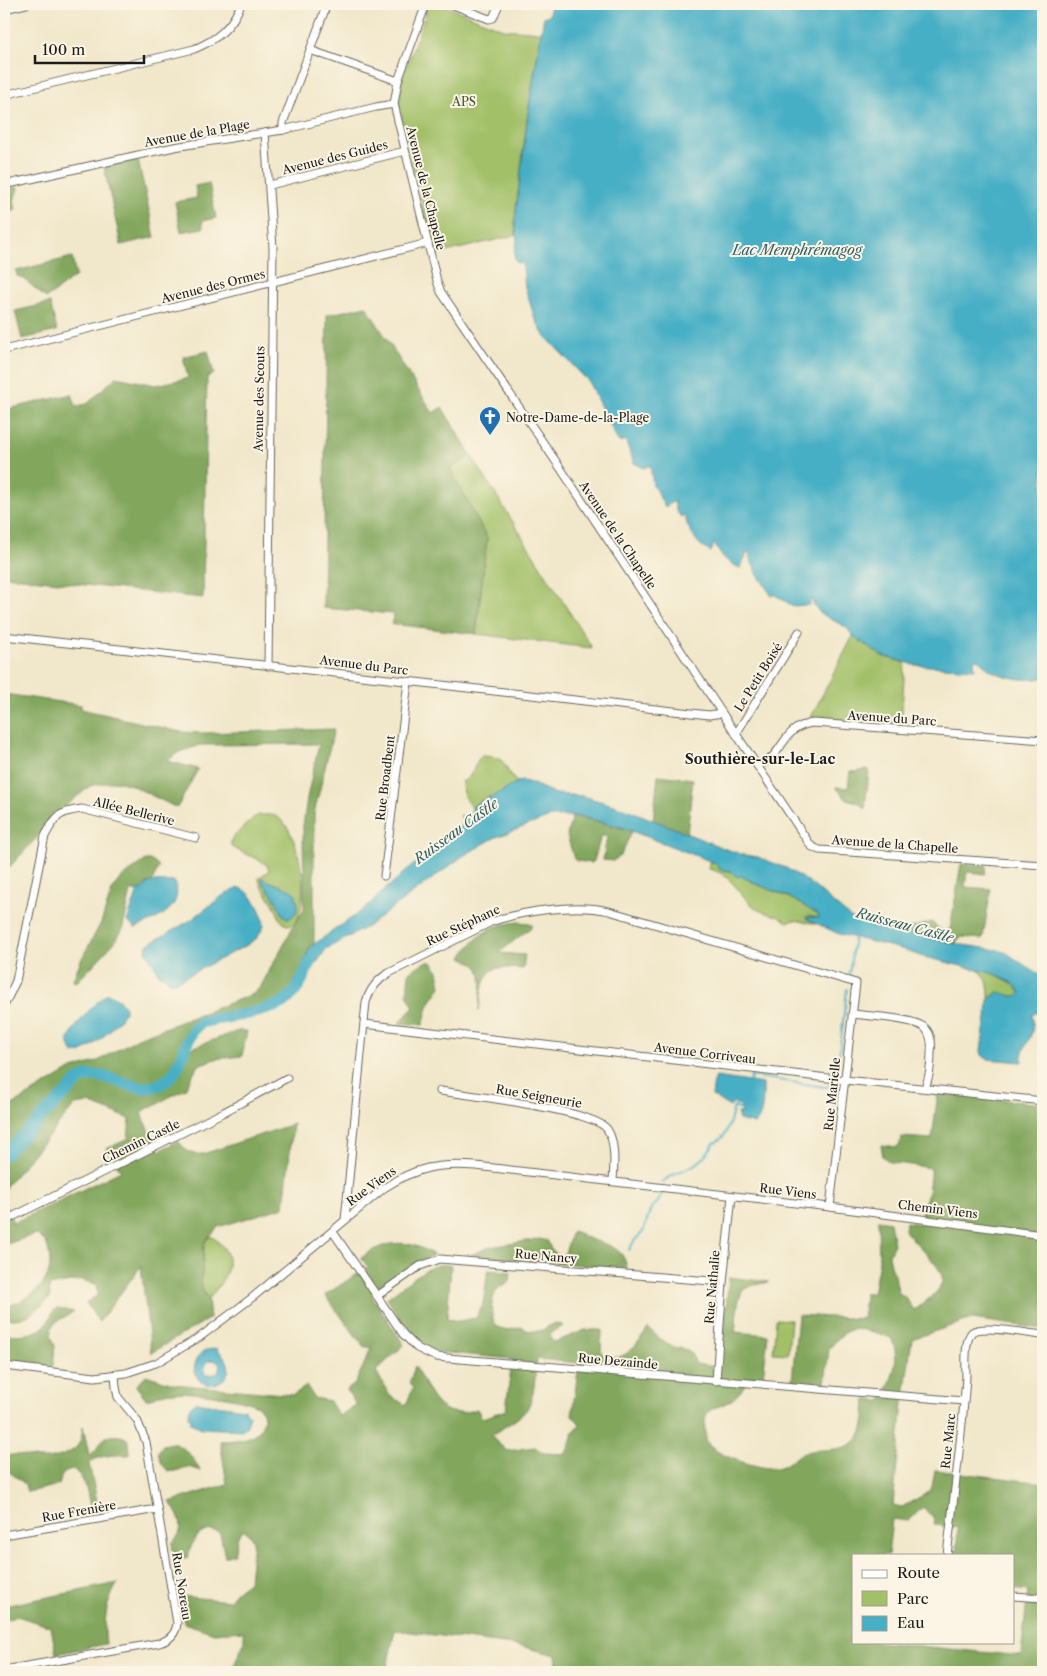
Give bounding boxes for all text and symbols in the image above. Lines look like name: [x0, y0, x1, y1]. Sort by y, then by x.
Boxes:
scale bar: [35, 32, 144, 64]
text: 100 m: [42, 40, 85, 59]
park label: APS: [451, 94, 476, 109]
street label: Avenue de la Plage: [142, 116, 251, 150]
street label: Avenue de la Chapelle: [403, 124, 449, 252]
street label: Avenue des Guides: [280, 137, 389, 178]
water label: Lac Memphrémagog: [731, 241, 864, 259]
street label: Avenue des Ormes: [159, 266, 266, 306]
street label: Avenue des Scouts: [251, 346, 267, 453]
church icon: Notre-Dame-de-la-Plage: [478, 405, 502, 436]
place label: Notre-Dame-de-la-Plage: [506, 410, 650, 425]
street label: Avenue de la Chapelle: [576, 477, 660, 592]
street label: Le Petit Boisé: [731, 639, 785, 714]
street label: Avenue du Parc: [318, 652, 409, 678]
street label: Avenue du Parc: [846, 707, 937, 729]
street label: Rue Broadbent: [372, 734, 398, 822]
district label: Southière-sur-le-Lac: [685, 750, 835, 768]
street label: Allée Bellerive: [91, 793, 176, 828]
water label: Ruisseau Castle: [410, 794, 503, 868]
street label: Avenue de la Chapelle: [830, 832, 959, 856]
street label: Rue Stéphane: [424, 901, 503, 949]
water label: Ruisseau Castle: [853, 903, 957, 947]
street label: Avenue Corriveau: [652, 1039, 757, 1067]
street label: Rue Marielle: [821, 1056, 843, 1131]
street label: Rue Seigneurie: [495, 1081, 583, 1111]
street label: Chemin Castle: [100, 1116, 182, 1166]
street label: Rue Viens: [343, 1163, 399, 1209]
street label: Rue Viens: [759, 1180, 817, 1202]
street label: Chemin Viens: [897, 1197, 979, 1221]
street label: Rue Nancy: [514, 1246, 578, 1266]
street label: Rue Nathalie: [701, 1249, 723, 1325]
street label: Rue Dezainde: [577, 1350, 659, 1372]
street label: Rue Marc: [938, 1413, 958, 1469]
street label: Rue Frenière: [41, 1497, 117, 1525]
street label: Rue Noreau: [169, 1551, 195, 1622]
legend: [852, 1554, 1014, 1644]
text: Route: [897, 1563, 940, 1582]
text: Parc: [897, 1589, 929, 1608]
text: Eau: [897, 1613, 925, 1632]

